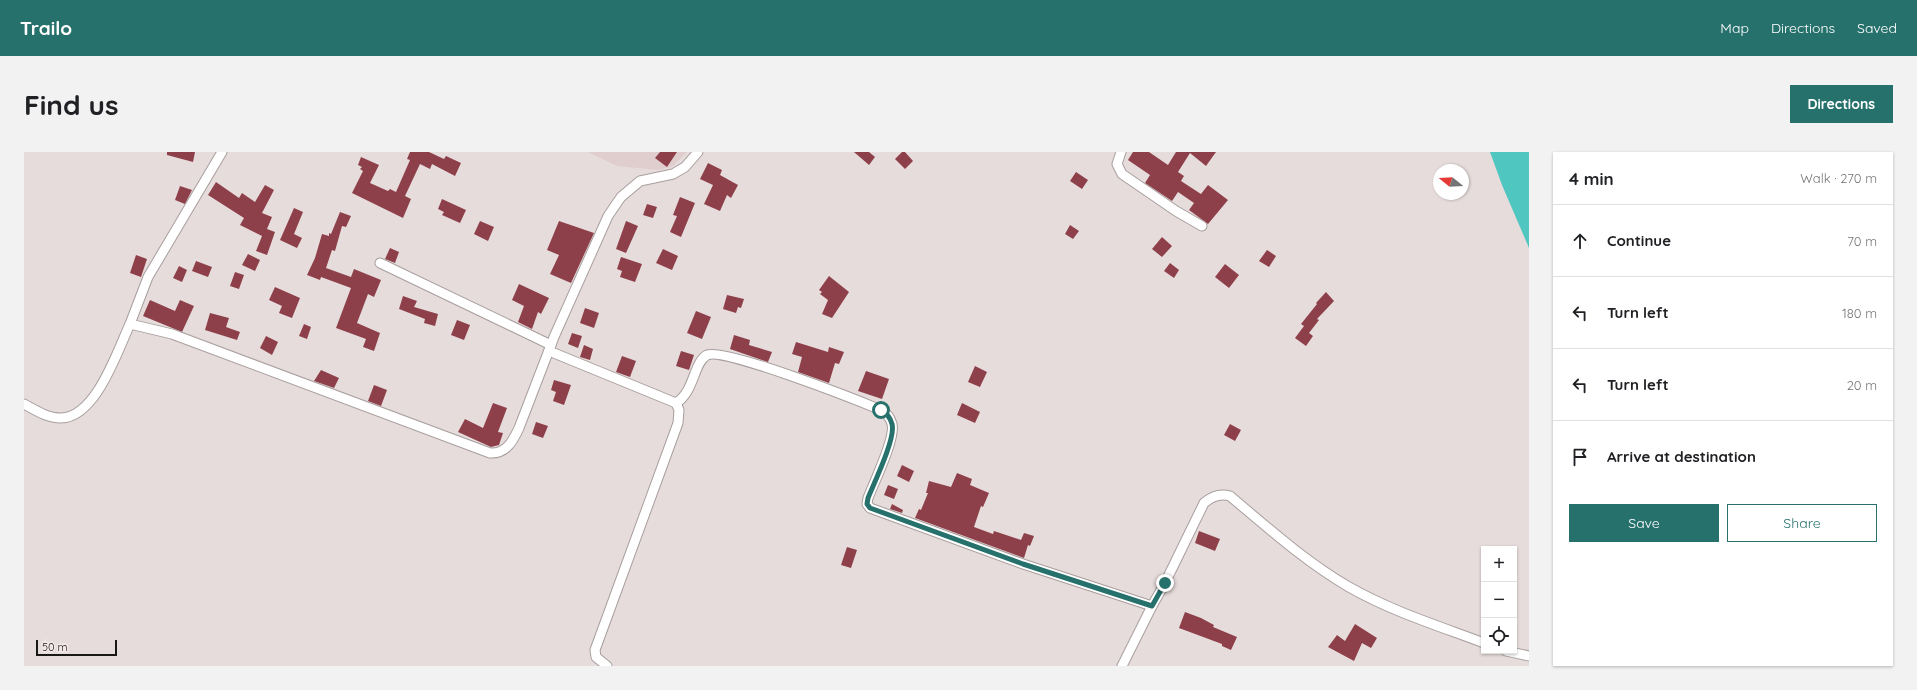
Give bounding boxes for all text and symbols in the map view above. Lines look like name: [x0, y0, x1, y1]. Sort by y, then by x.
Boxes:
text: Trailo: [20, 16, 72, 40]
text: Map: [1720, 19, 1749, 37]
text: Directions: [1771, 19, 1835, 37]
text: Saved: [1857, 19, 1897, 37]
button: Directions: [1790, 85, 1893, 123]
text: Find us: [24, 87, 118, 122]
north arrow: [1433, 164, 1469, 200]
text: 4 min: [1569, 168, 1614, 189]
text: Walk · 270 m: [1800, 170, 1877, 186]
icon: ahead: [1569, 230, 1591, 252]
text: Continue: [1607, 231, 1671, 250]
text: 70 m: [1847, 233, 1877, 249]
icon: left: [1569, 302, 1591, 324]
text: Turn left: [1607, 303, 1669, 322]
text: 180 m: [1842, 305, 1877, 321]
icon: left: [1569, 374, 1591, 396]
text: Turn left: [1607, 375, 1669, 394]
text: 20 m: [1847, 377, 1877, 393]
route start: [872, 401, 890, 419]
icon: arrive: [1569, 446, 1591, 468]
text: Arrive at destination: [1607, 447, 1756, 466]
button: Save: [1569, 504, 1719, 542]
button: Share: [1727, 504, 1877, 542]
map controls: [1481, 546, 1517, 654]
button: +: [1481, 546, 1517, 582]
route end: [1156, 574, 1174, 592]
button: −: [1481, 582, 1517, 618]
button: locate: [1481, 618, 1517, 654]
scale bar: [36, 638, 117, 657]
text: 50 m: [42, 640, 68, 654]

